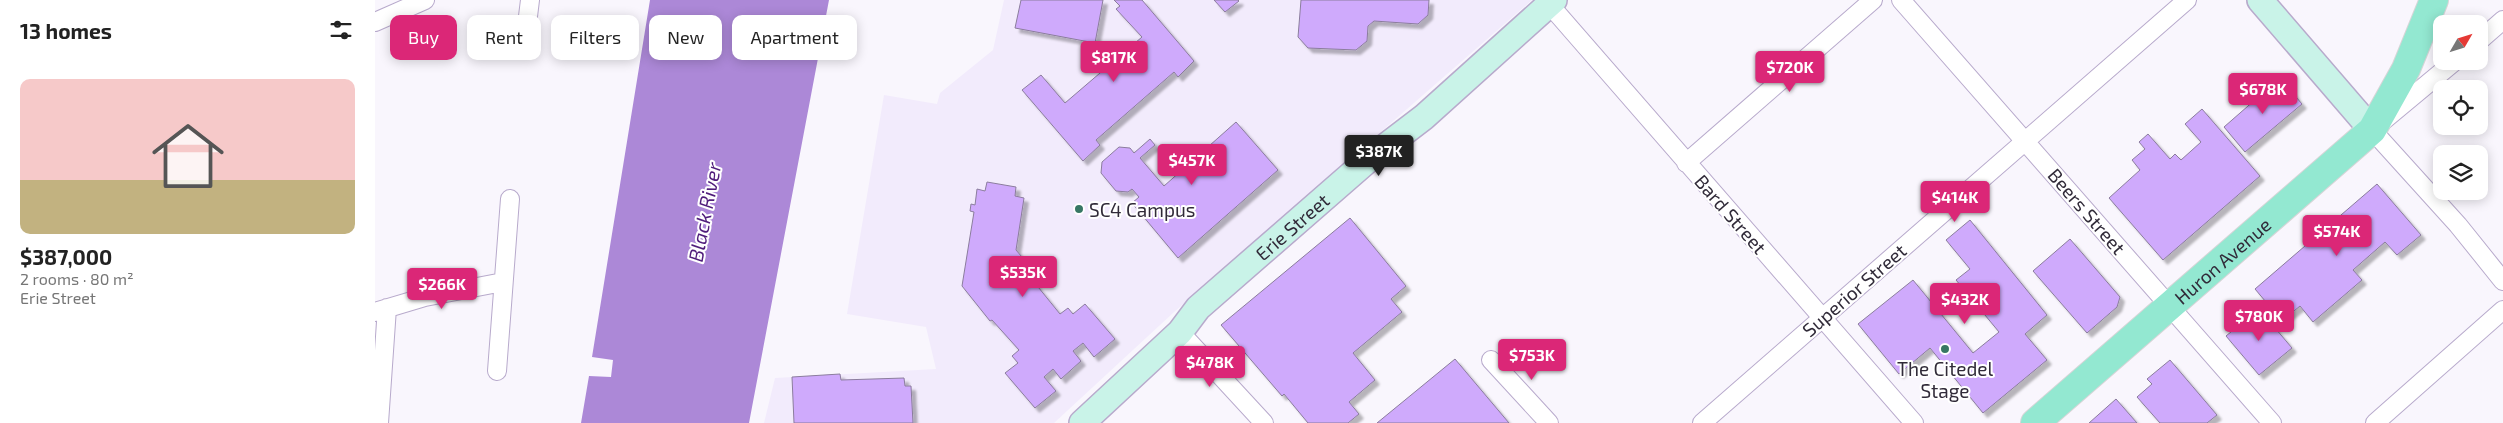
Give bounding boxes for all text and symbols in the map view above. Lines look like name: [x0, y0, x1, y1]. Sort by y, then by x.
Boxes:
chip: Buy: [390, 15, 457, 60]
chip: Rent: [467, 15, 541, 60]
chip: Filters: [551, 15, 639, 60]
chip: New: [649, 15, 722, 60]
chip: Apartment: [732, 15, 857, 60]
north arrow: [2433, 15, 2487, 70]
map controls: [2433, 15, 2488, 200]
icon: filters: [327, 16, 355, 44]
text: 13 homes: [20, 18, 112, 43]
pin: $817K: [1079, 41, 1149, 83]
text: $817K: [1092, 47, 1136, 66]
pin: $720K: [1755, 51, 1825, 93]
text: $720K: [1766, 57, 1814, 76]
pin: $678K: [2228, 72, 2298, 115]
text: $678K: [2239, 79, 2287, 98]
button: locate: [2433, 80, 2488, 135]
icon: home: [143, 111, 233, 201]
pin: $387K: [1344, 134, 1414, 177]
text: $387K: [1356, 141, 1402, 160]
pin: $457K: [1157, 144, 1227, 186]
button: layers: [2433, 145, 2488, 200]
text: $457K: [1169, 150, 1215, 169]
water label: Black River: [683, 159, 726, 264]
street label: Beers Street: [2043, 163, 2131, 259]
street label: Bard Street: [1690, 170, 1772, 258]
pin: $414K: [1920, 180, 1990, 223]
text: $414K: [1932, 187, 1978, 206]
street label: Erie Street: [1250, 188, 1333, 265]
place label: SC4 Campus: [1089, 198, 1195, 221]
marker: SC4 Campus: [1073, 203, 1085, 215]
street label: Huron Avenue: [2169, 212, 2275, 308]
pin: $574K: [2302, 214, 2372, 257]
text: $574K: [2314, 221, 2360, 240]
street label: Superior Street: [1797, 239, 1911, 341]
text: $387,000: [20, 244, 112, 269]
pin: $535K: [988, 256, 1058, 298]
text: $535K: [1000, 262, 1046, 281]
pin: $266K: [407, 268, 477, 310]
text: 2 rooms · 80 m²: [20, 269, 134, 288]
text: $266K: [418, 274, 466, 293]
pin: $432K: [1930, 282, 2000, 325]
text: Erie Street: [20, 288, 96, 307]
text: $432K: [1941, 289, 1989, 308]
pin: $780K: [2224, 300, 2294, 342]
text: $780K: [2235, 306, 2283, 325]
pin: $753K: [1497, 338, 1567, 381]
marker: The Citedel Stage: [1939, 343, 1951, 355]
text: $753K: [1509, 345, 1555, 364]
pin: $478K: [1175, 346, 1245, 388]
text: $478K: [1186, 352, 1234, 371]
place label: The Citedel Stage: [1897, 357, 1993, 402]

